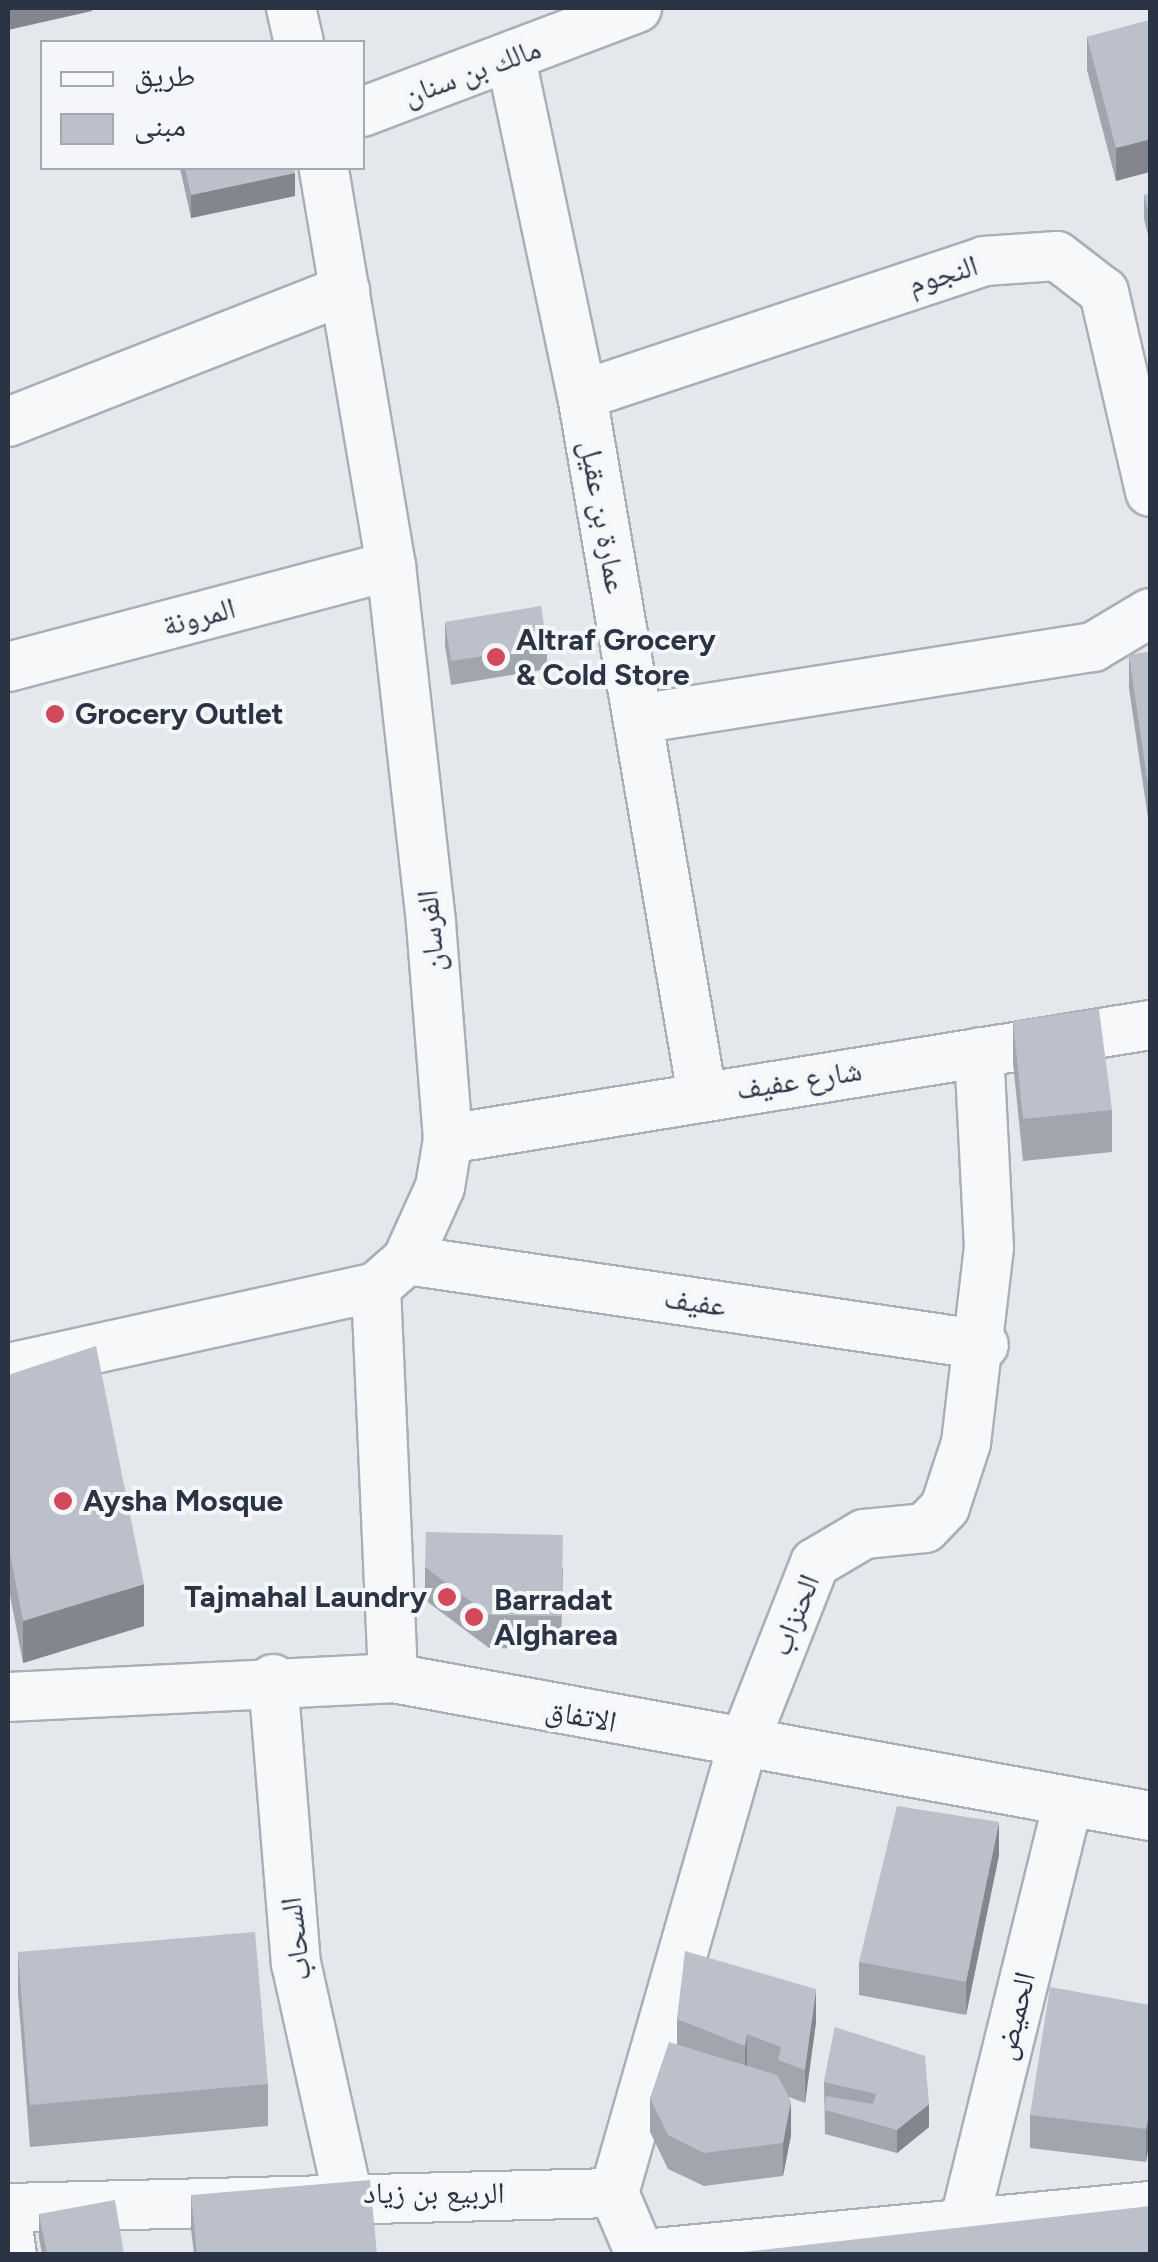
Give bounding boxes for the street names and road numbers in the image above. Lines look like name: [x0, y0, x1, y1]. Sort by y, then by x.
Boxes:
street label: مالك بن سنان: [398, 30, 546, 114]
street label: النجوم: [904, 247, 982, 303]
street label: عمارة بن عقيل: [572, 438, 634, 596]
street label: المرونة: [159, 590, 239, 644]
street label: الفرسان: [409, 889, 453, 973]
street label: شارع عفيف: [734, 1052, 864, 1108]
street label: عفيف: [662, 1280, 728, 1324]
street label: الحنزاب: [762, 1569, 828, 1661]
street label: الاتفاق: [542, 1692, 620, 1740]
street label: السحاب: [273, 1895, 319, 1983]
street label: الحميض: [987, 1968, 1043, 2064]
street label: الربيع بن زياد: [363, 2175, 505, 2211]

